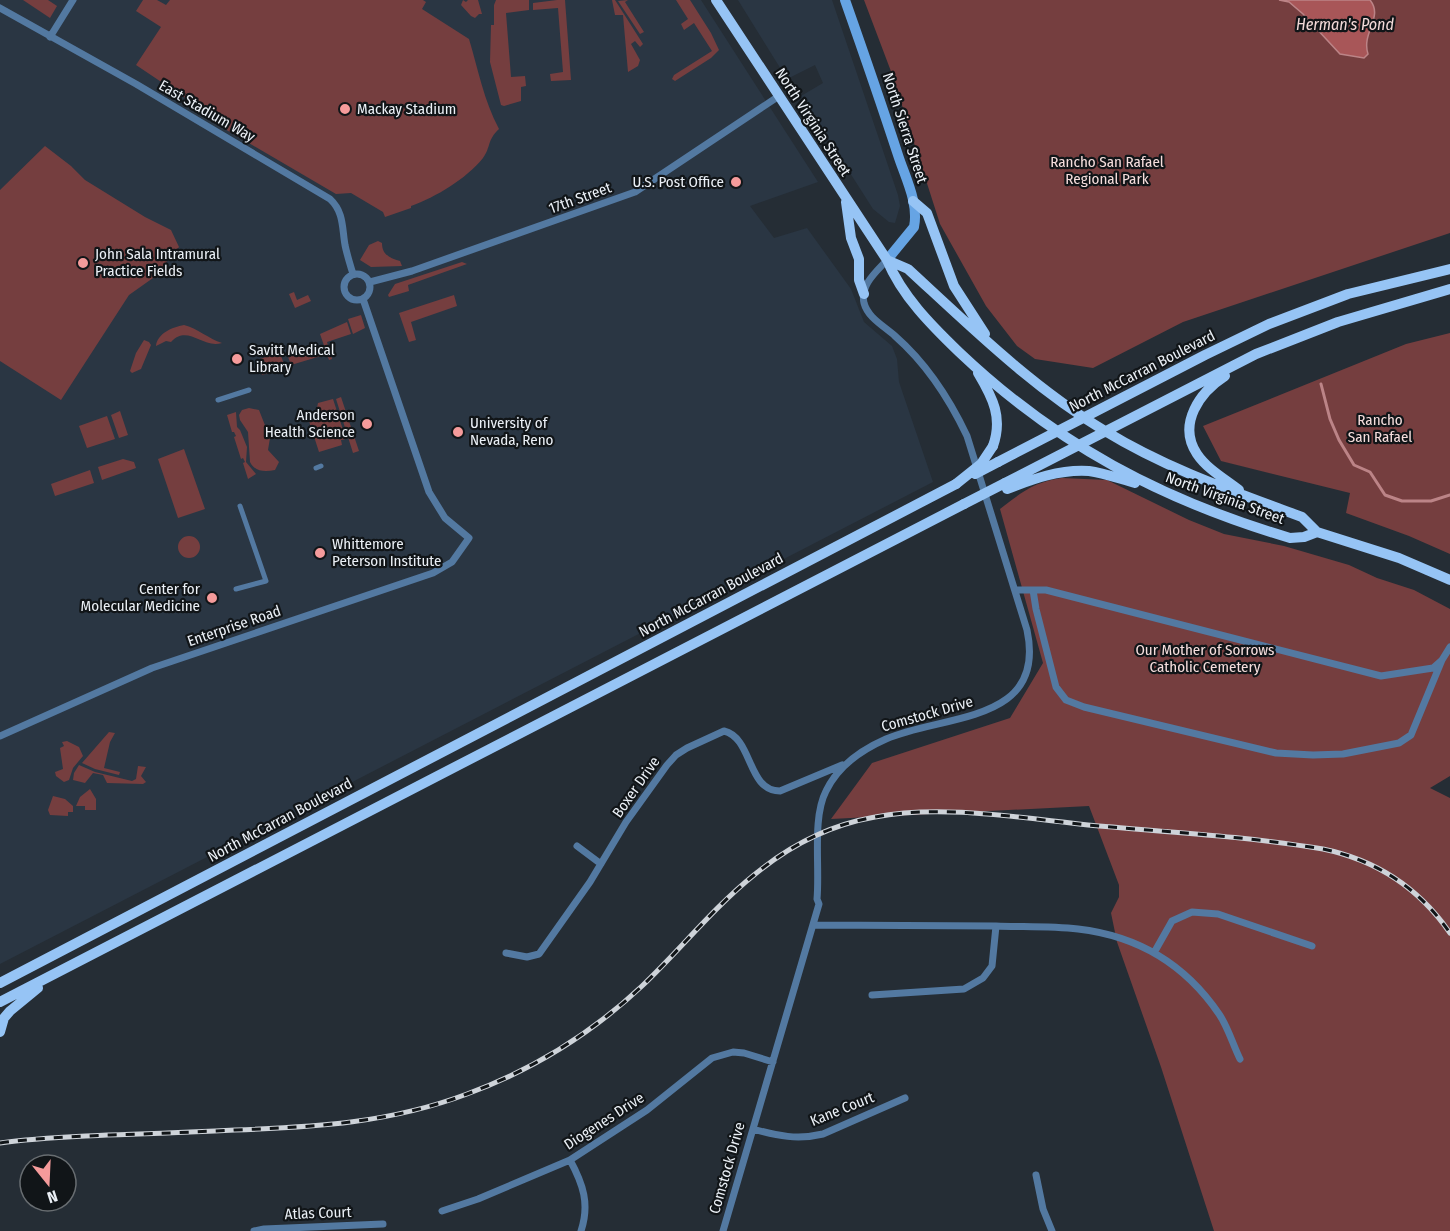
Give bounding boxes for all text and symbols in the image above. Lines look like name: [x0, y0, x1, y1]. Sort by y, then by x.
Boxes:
water label: Herman's Pond: [1296, 15, 1394, 34]
street label: North Virginia Street: [771, 65, 855, 180]
street label: North Sierra Street: [879, 71, 931, 186]
street label: East Stadium Way: [156, 76, 258, 146]
place label: Mackay Stadium: [357, 100, 456, 118]
marker: Mackay Stadium: [338, 102, 352, 116]
park label: Rancho San Rafael Regional Park: [1050, 153, 1164, 188]
place label: U.S. Post Office: [632, 173, 724, 191]
marker: U.S. Post Office: [729, 175, 743, 189]
street label: 17th Street: [546, 178, 614, 218]
place label: John Sala Intramural Practice Fields: [95, 245, 220, 280]
marker: John Sala Intramural Practice Fields: [76, 256, 90, 270]
street label: North McCarran Boulevard: [1066, 326, 1218, 416]
place label: Savitt Medical Library: [249, 341, 335, 376]
marker: Savitt Medical Library: [230, 352, 244, 366]
place label: Anderson Health Science: [265, 406, 355, 441]
park label: Rancho San Rafael: [1348, 411, 1412, 446]
place label: University of Nevada, Reno: [470, 414, 554, 449]
marker: Anderson Health Science: [360, 417, 374, 431]
marker: University of Nevada, Reno: [451, 425, 465, 439]
street label: North Virginia Street: [1163, 468, 1287, 528]
place label: Whittemore Peterson Institute: [332, 535, 441, 570]
marker: Whittemore Peterson Institute: [313, 546, 327, 560]
street label: North McCarran Boulevard: [636, 549, 786, 641]
place label: Center for Molecular Medicine: [81, 580, 201, 615]
marker: Center for Molecular Medicine: [205, 591, 219, 605]
street label: Enterprise Road: [185, 602, 283, 650]
park label: Our Mother of Sorrows Catholic Cemetery: [1135, 641, 1275, 676]
street label: Comstock Drive: [879, 692, 975, 736]
street label: Boxer Drive: [608, 753, 664, 821]
street label: North McCarran Boulevard: [205, 774, 355, 866]
street label: Kane Court: [807, 1088, 877, 1130]
street label: Diogenes Drive: [561, 1089, 647, 1153]
street label: Comstock Drive: [705, 1120, 749, 1216]
north arrow: [18, 1153, 78, 1213]
text: N: [45, 1186, 60, 1207]
street label: Atlas Court: [284, 1203, 352, 1223]

